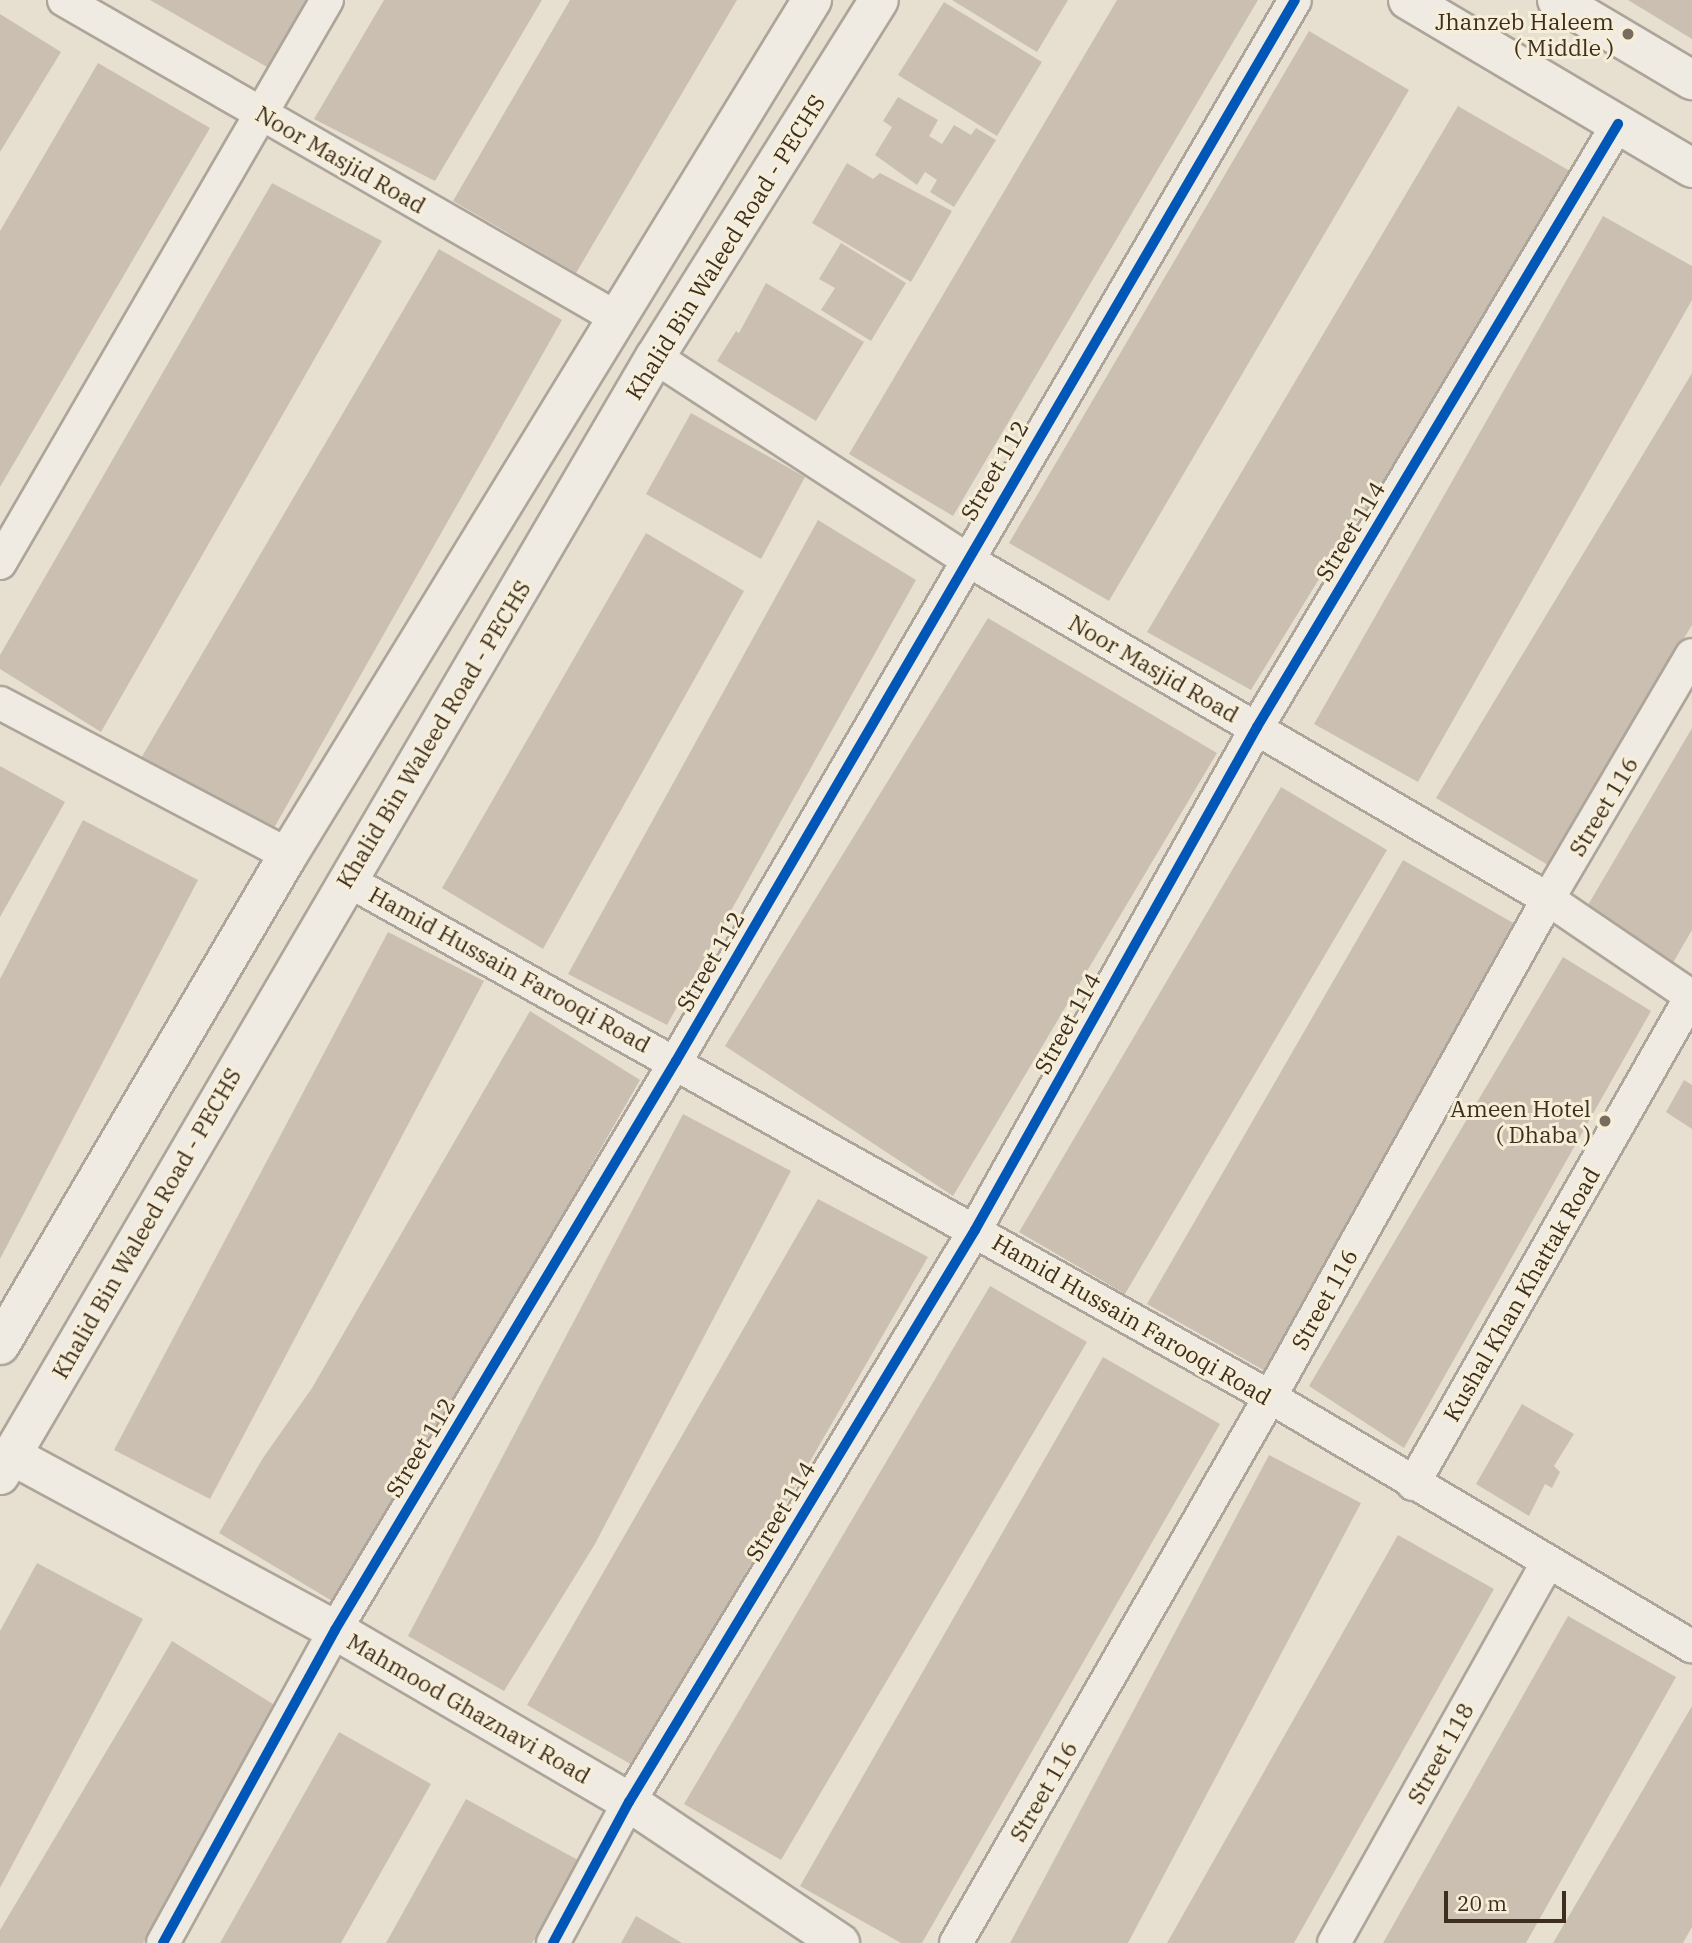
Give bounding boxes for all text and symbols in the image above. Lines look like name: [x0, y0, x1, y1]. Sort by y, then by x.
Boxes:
place label: Jhanzeb Haleem ( Middle ): [1435, 7, 1614, 61]
marker: Jhanzeb Haleem ( Middle ): [1620, 26, 1636, 42]
street label: Khalid Bin Waleed Road - PECHS: [619, 90, 831, 404]
street label: Noor Masjid Road: [251, 99, 431, 219]
street label: Street 112: [954, 415, 1034, 525]
street label: Street 114: [1309, 476, 1391, 586]
street label: Khalid Bin Waleed Road - PECHS: [330, 575, 536, 893]
street label: Noor Masjid Road: [1064, 608, 1244, 728]
street label: Street 116: [1562, 751, 1644, 861]
street label: Hamid Hussain Farooqi Road: [364, 880, 656, 1058]
street label: Street 112: [670, 906, 750, 1016]
street label: Street 114: [1028, 968, 1106, 1078]
street label: Khalid Bin Waleed Road - PECHS: [46, 1063, 246, 1383]
place label: Ameen Hotel ( Dhaba ): [1450, 1094, 1591, 1148]
marker: Ameen Hotel ( Dhaba ): [1597, 1113, 1613, 1129]
street label: Kushal Khan Khattak Road: [1437, 1162, 1605, 1426]
street label: Hamid Hussain Farooqi Road: [988, 1228, 1276, 1410]
street label: Street 116: [1285, 1244, 1363, 1354]
street label: Street 112: [379, 1392, 461, 1502]
street label: Street 114: [739, 1456, 821, 1566]
street label: Mahmood Ghaznavi Road: [342, 1627, 596, 1789]
street label: Street 118: [1401, 1698, 1479, 1808]
street label: Street 116: [1003, 1736, 1083, 1846]
scale bar: [1447, 1876, 1570, 1920]
text: 20 m: [1457, 1889, 1507, 1917]

